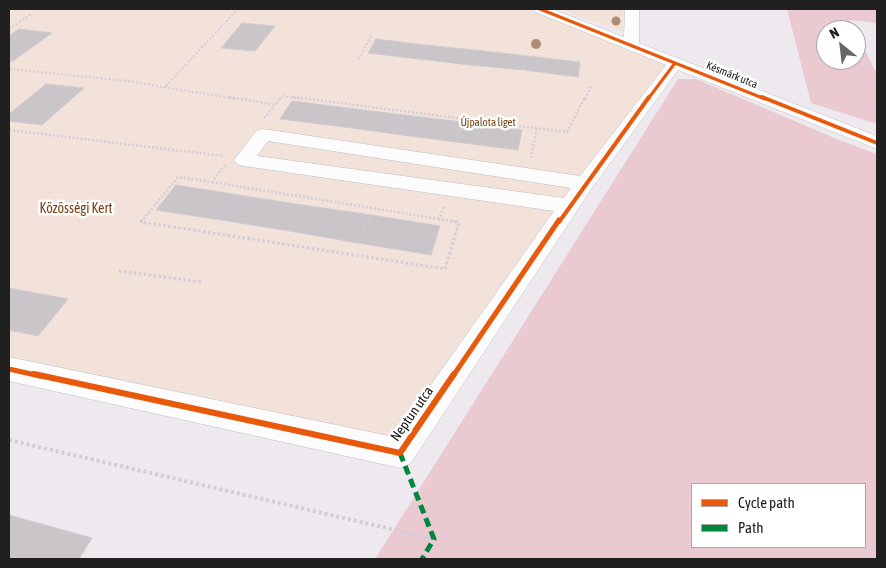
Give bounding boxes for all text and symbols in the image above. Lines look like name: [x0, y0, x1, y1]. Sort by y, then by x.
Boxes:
north arrow: [816, 20, 866, 70]
text: N: [827, 24, 842, 42]
street label: Késmárk utca: [704, 59, 760, 91]
park label: Újpalota liget: [460, 116, 516, 130]
park label: Közösségi Kert: [40, 201, 112, 217]
street label: Neptun utca: [387, 383, 437, 445]
legend: [691, 483, 866, 548]
text: Cycle path: [738, 494, 795, 511]
text: Path: [738, 519, 764, 536]

